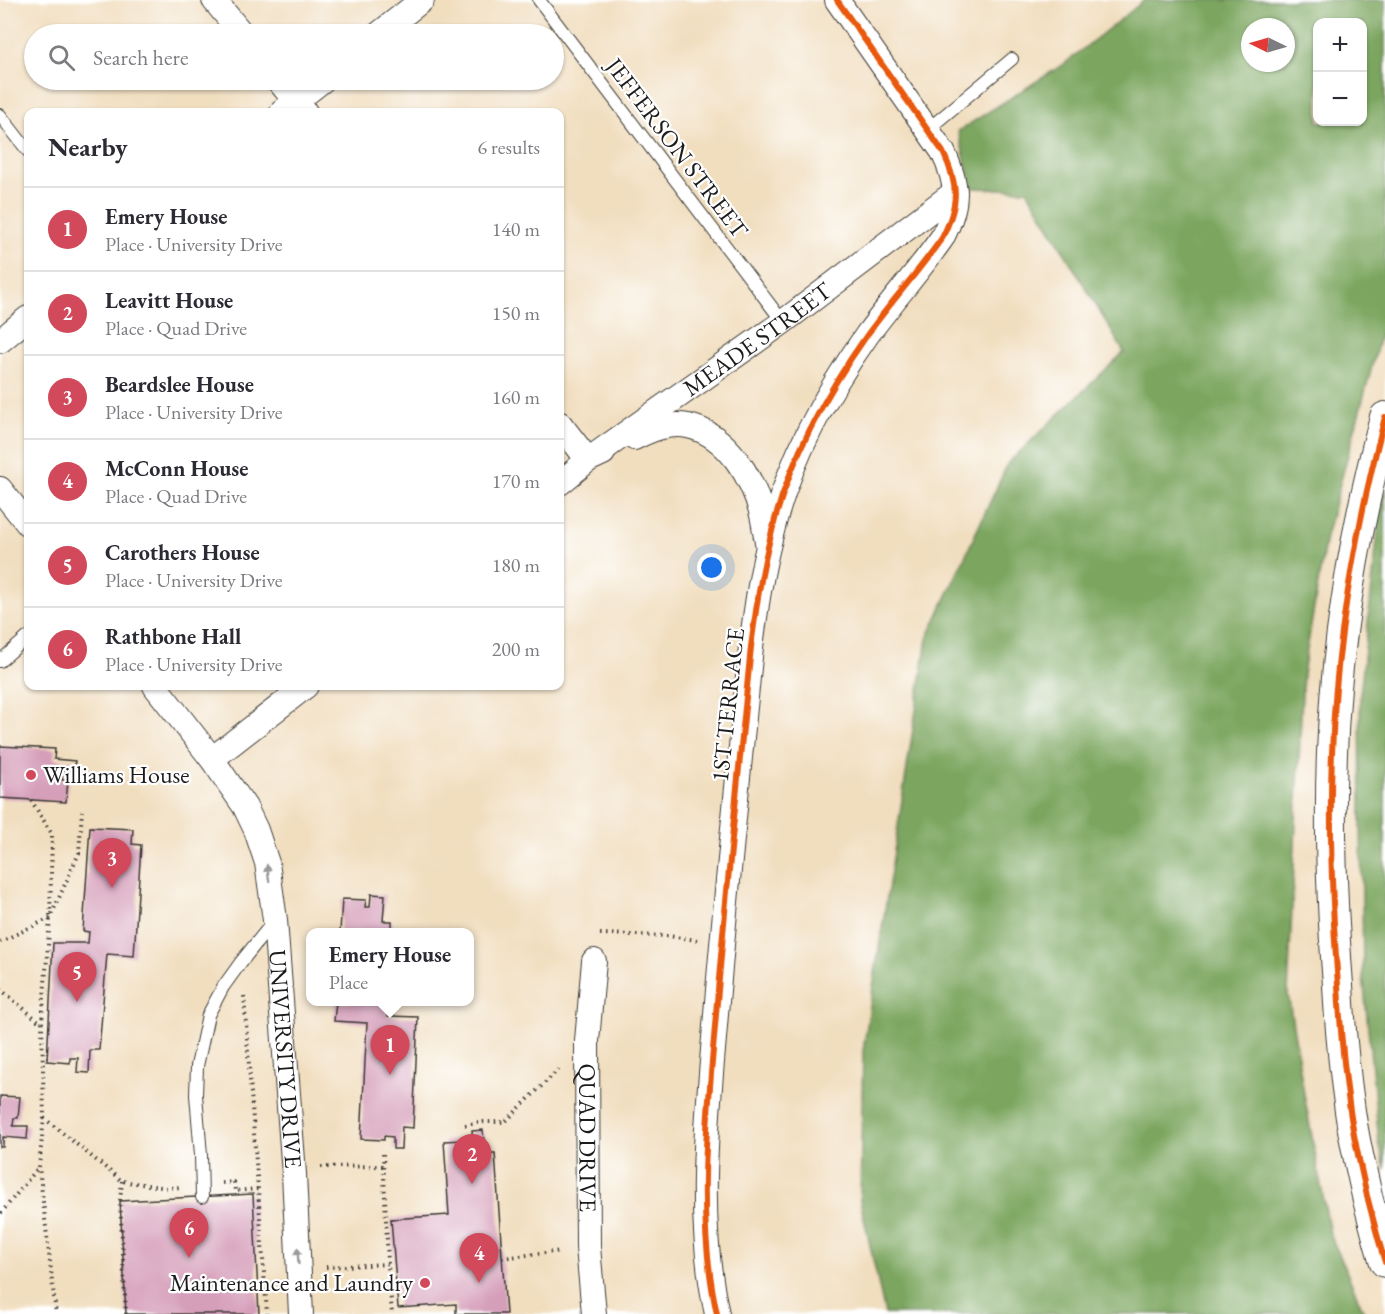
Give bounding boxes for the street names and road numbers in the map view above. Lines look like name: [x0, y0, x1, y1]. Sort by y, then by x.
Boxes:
street label: JEFFERSON STREET: [598, 50, 756, 245]
street label: MEADE STREET: [677, 274, 838, 403]
street label: 1ST TERRACE: [704, 626, 751, 784]
street label: UNIVERSITY DRIVE: [262, 949, 310, 1169]
street label: QUAD DRIVE: [572, 1063, 604, 1212]

